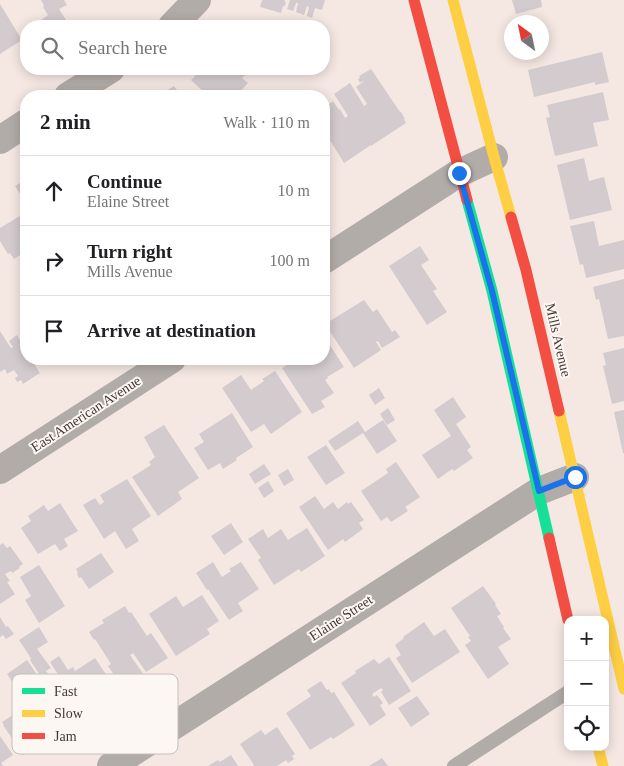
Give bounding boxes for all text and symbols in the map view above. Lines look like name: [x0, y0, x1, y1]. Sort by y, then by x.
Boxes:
north arrow: [504, 15, 549, 60]
search box: [20, 20, 330, 75]
icon: search: [38, 34, 66, 62]
text: Search here: [78, 37, 167, 58]
text: 2 min: [40, 110, 91, 134]
text: Walk · 110 m: [223, 114, 310, 131]
route end: [448, 162, 471, 185]
text: Continue: [87, 171, 162, 192]
icon: ahead: [40, 177, 68, 205]
text: 10 m: [278, 182, 310, 199]
text: Elaine Street: [87, 193, 169, 210]
text: Turn right: [87, 241, 172, 262]
icon: right: [40, 247, 68, 275]
text: 100 m: [270, 252, 310, 269]
text: Mills Avenue: [87, 263, 172, 280]
street label: Mills Avenue: [542, 302, 574, 378]
icon: arrive: [40, 317, 68, 345]
text: Arrive at destination: [87, 320, 256, 341]
street label: East American Avenue: [29, 373, 143, 455]
route start: [564, 466, 587, 489]
street label: Elaine Street: [307, 592, 375, 644]
map controls: [564, 616, 609, 751]
button: +: [564, 616, 609, 661]
button: −: [564, 661, 609, 706]
legend: [12, 674, 178, 754]
text: Fast: [54, 684, 77, 699]
text: Slow: [54, 706, 84, 721]
button: locate: [564, 706, 609, 751]
text: Jam: [54, 729, 77, 744]

